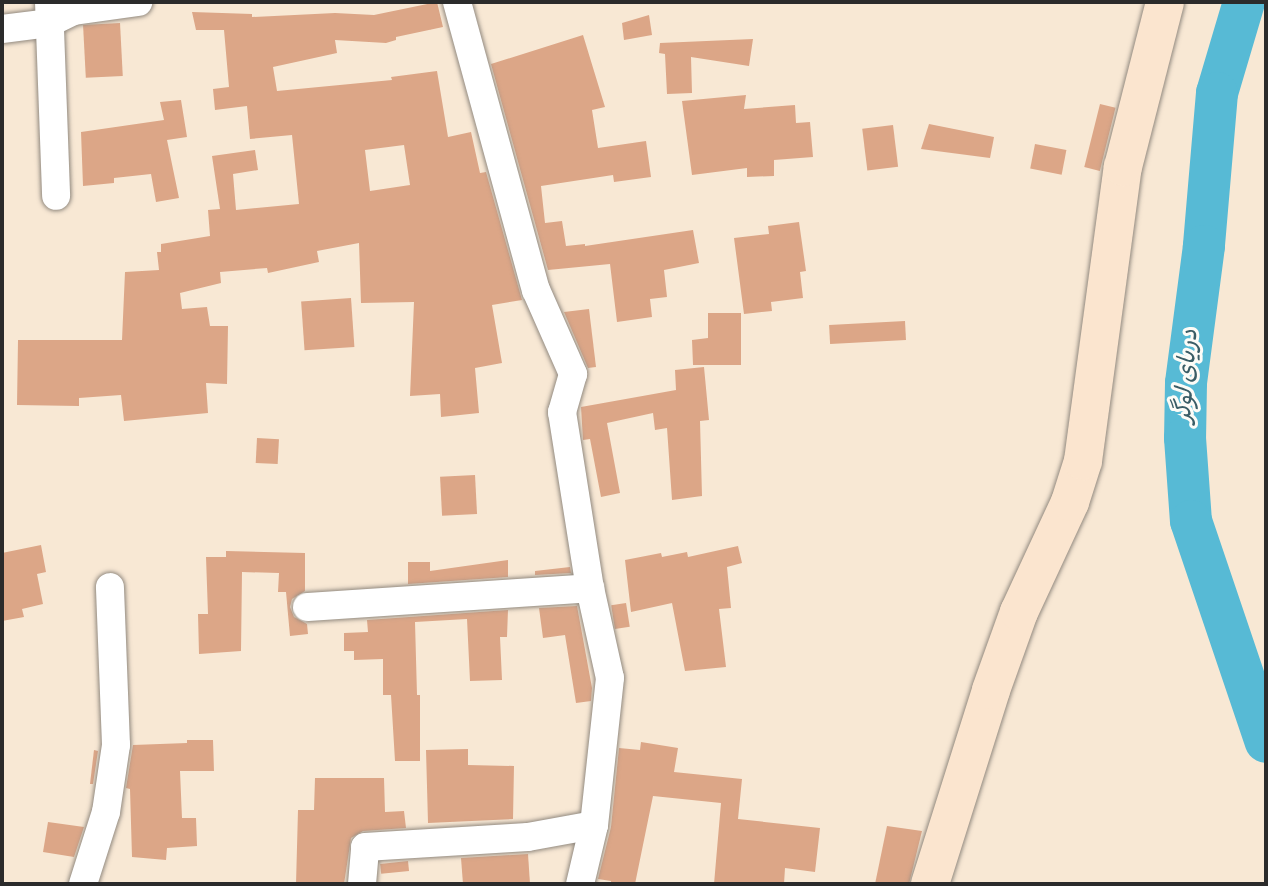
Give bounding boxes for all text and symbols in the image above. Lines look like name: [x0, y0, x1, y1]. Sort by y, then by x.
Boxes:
water label: دریای لوگر: [1171, 328, 1207, 424]

